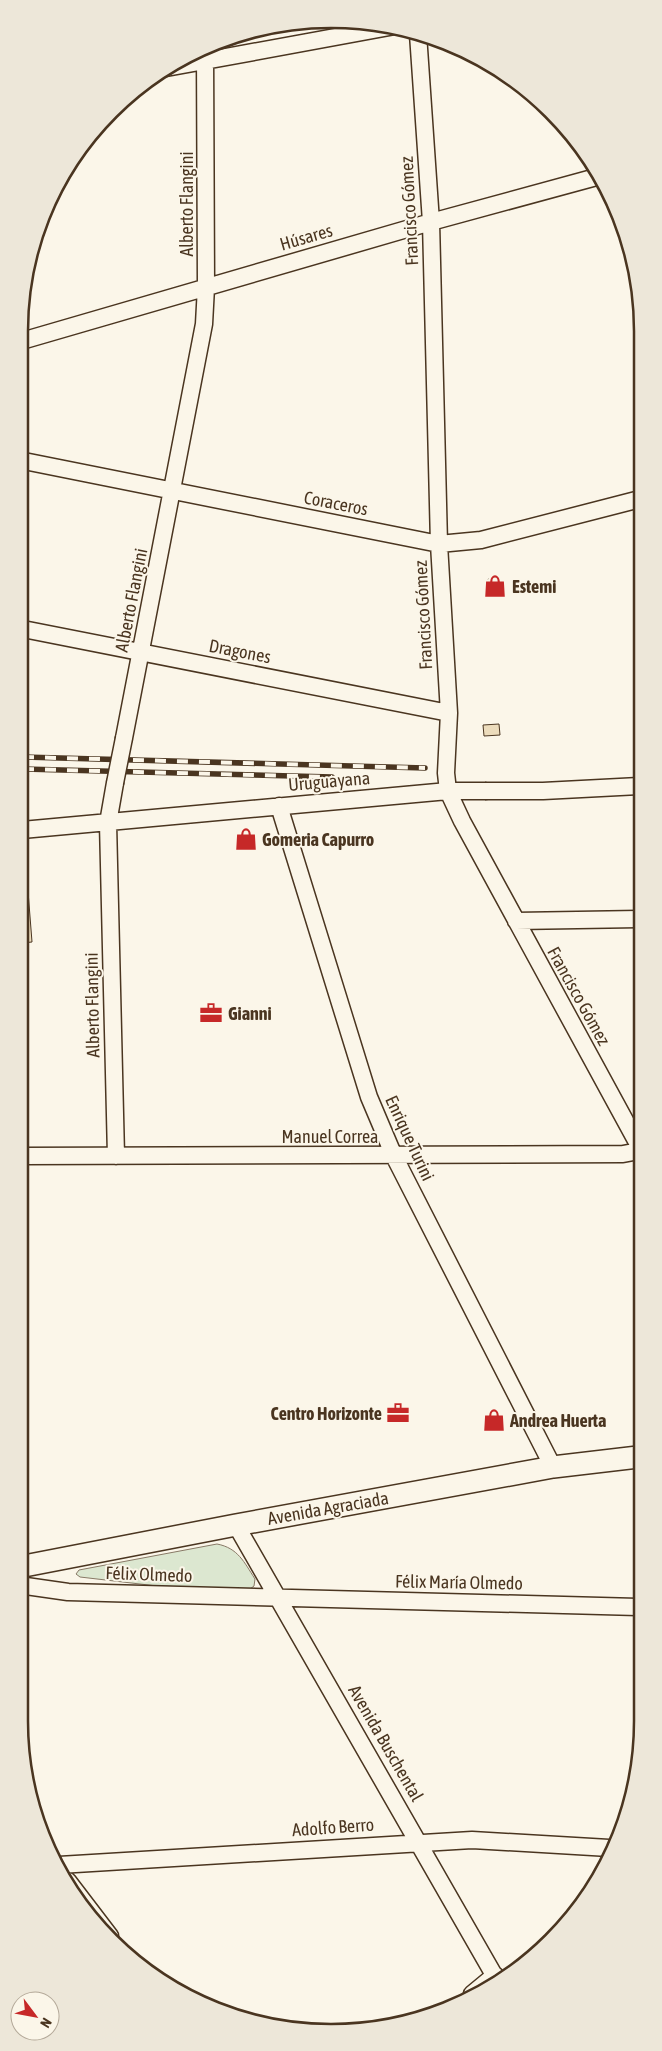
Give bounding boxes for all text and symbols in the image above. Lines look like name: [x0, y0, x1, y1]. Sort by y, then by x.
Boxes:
street label: Alberto Flangini: [176, 151, 197, 257]
street label: Francisco Gómez: [396, 155, 422, 266]
street label: Húsares: [277, 220, 335, 254]
street label: Coraceros: [302, 487, 370, 519]
street label: Alberto Flangini: [111, 546, 151, 654]
street label: Francisco Gómez: [410, 559, 436, 670]
shop icon: Estemi: [482, 573, 508, 599]
place label: Estemi: [512, 576, 556, 597]
street label: Dragones: [207, 635, 273, 667]
street label: Uruguayana: [287, 767, 371, 795]
shop icon: Gomeria Capurro: [233, 826, 259, 852]
place label: Gomeria Capurro: [262, 829, 374, 850]
street label: Francisco Gómez: [543, 943, 615, 1049]
street label: Alberto Flangini: [81, 952, 103, 1058]
office icon: Gianni: [198, 1000, 224, 1026]
place label: Gianni: [228, 1003, 272, 1024]
street label: Enrique Turini: [381, 1092, 439, 1184]
street label: Manuel Correa: [282, 1126, 378, 1147]
office icon: Centro Horizonte: [385, 1400, 411, 1426]
place label: Centro Horizonte: [271, 1403, 382, 1424]
shop icon: Andrea Huerta: [481, 1407, 507, 1433]
place label: Andrea Huerta: [509, 1410, 606, 1431]
street label: Avenida Agraciada: [266, 1487, 390, 1529]
street label: Félix Olmedo: [105, 1562, 193, 1586]
street label: Félix María Olmedo: [395, 1570, 523, 1594]
street label: Avenida Buschental: [344, 1681, 428, 1805]
street label: Adolfo Berro: [291, 1814, 375, 1840]
north arrow: [10, 1991, 60, 2041]
text: N: [37, 2015, 55, 2031]

